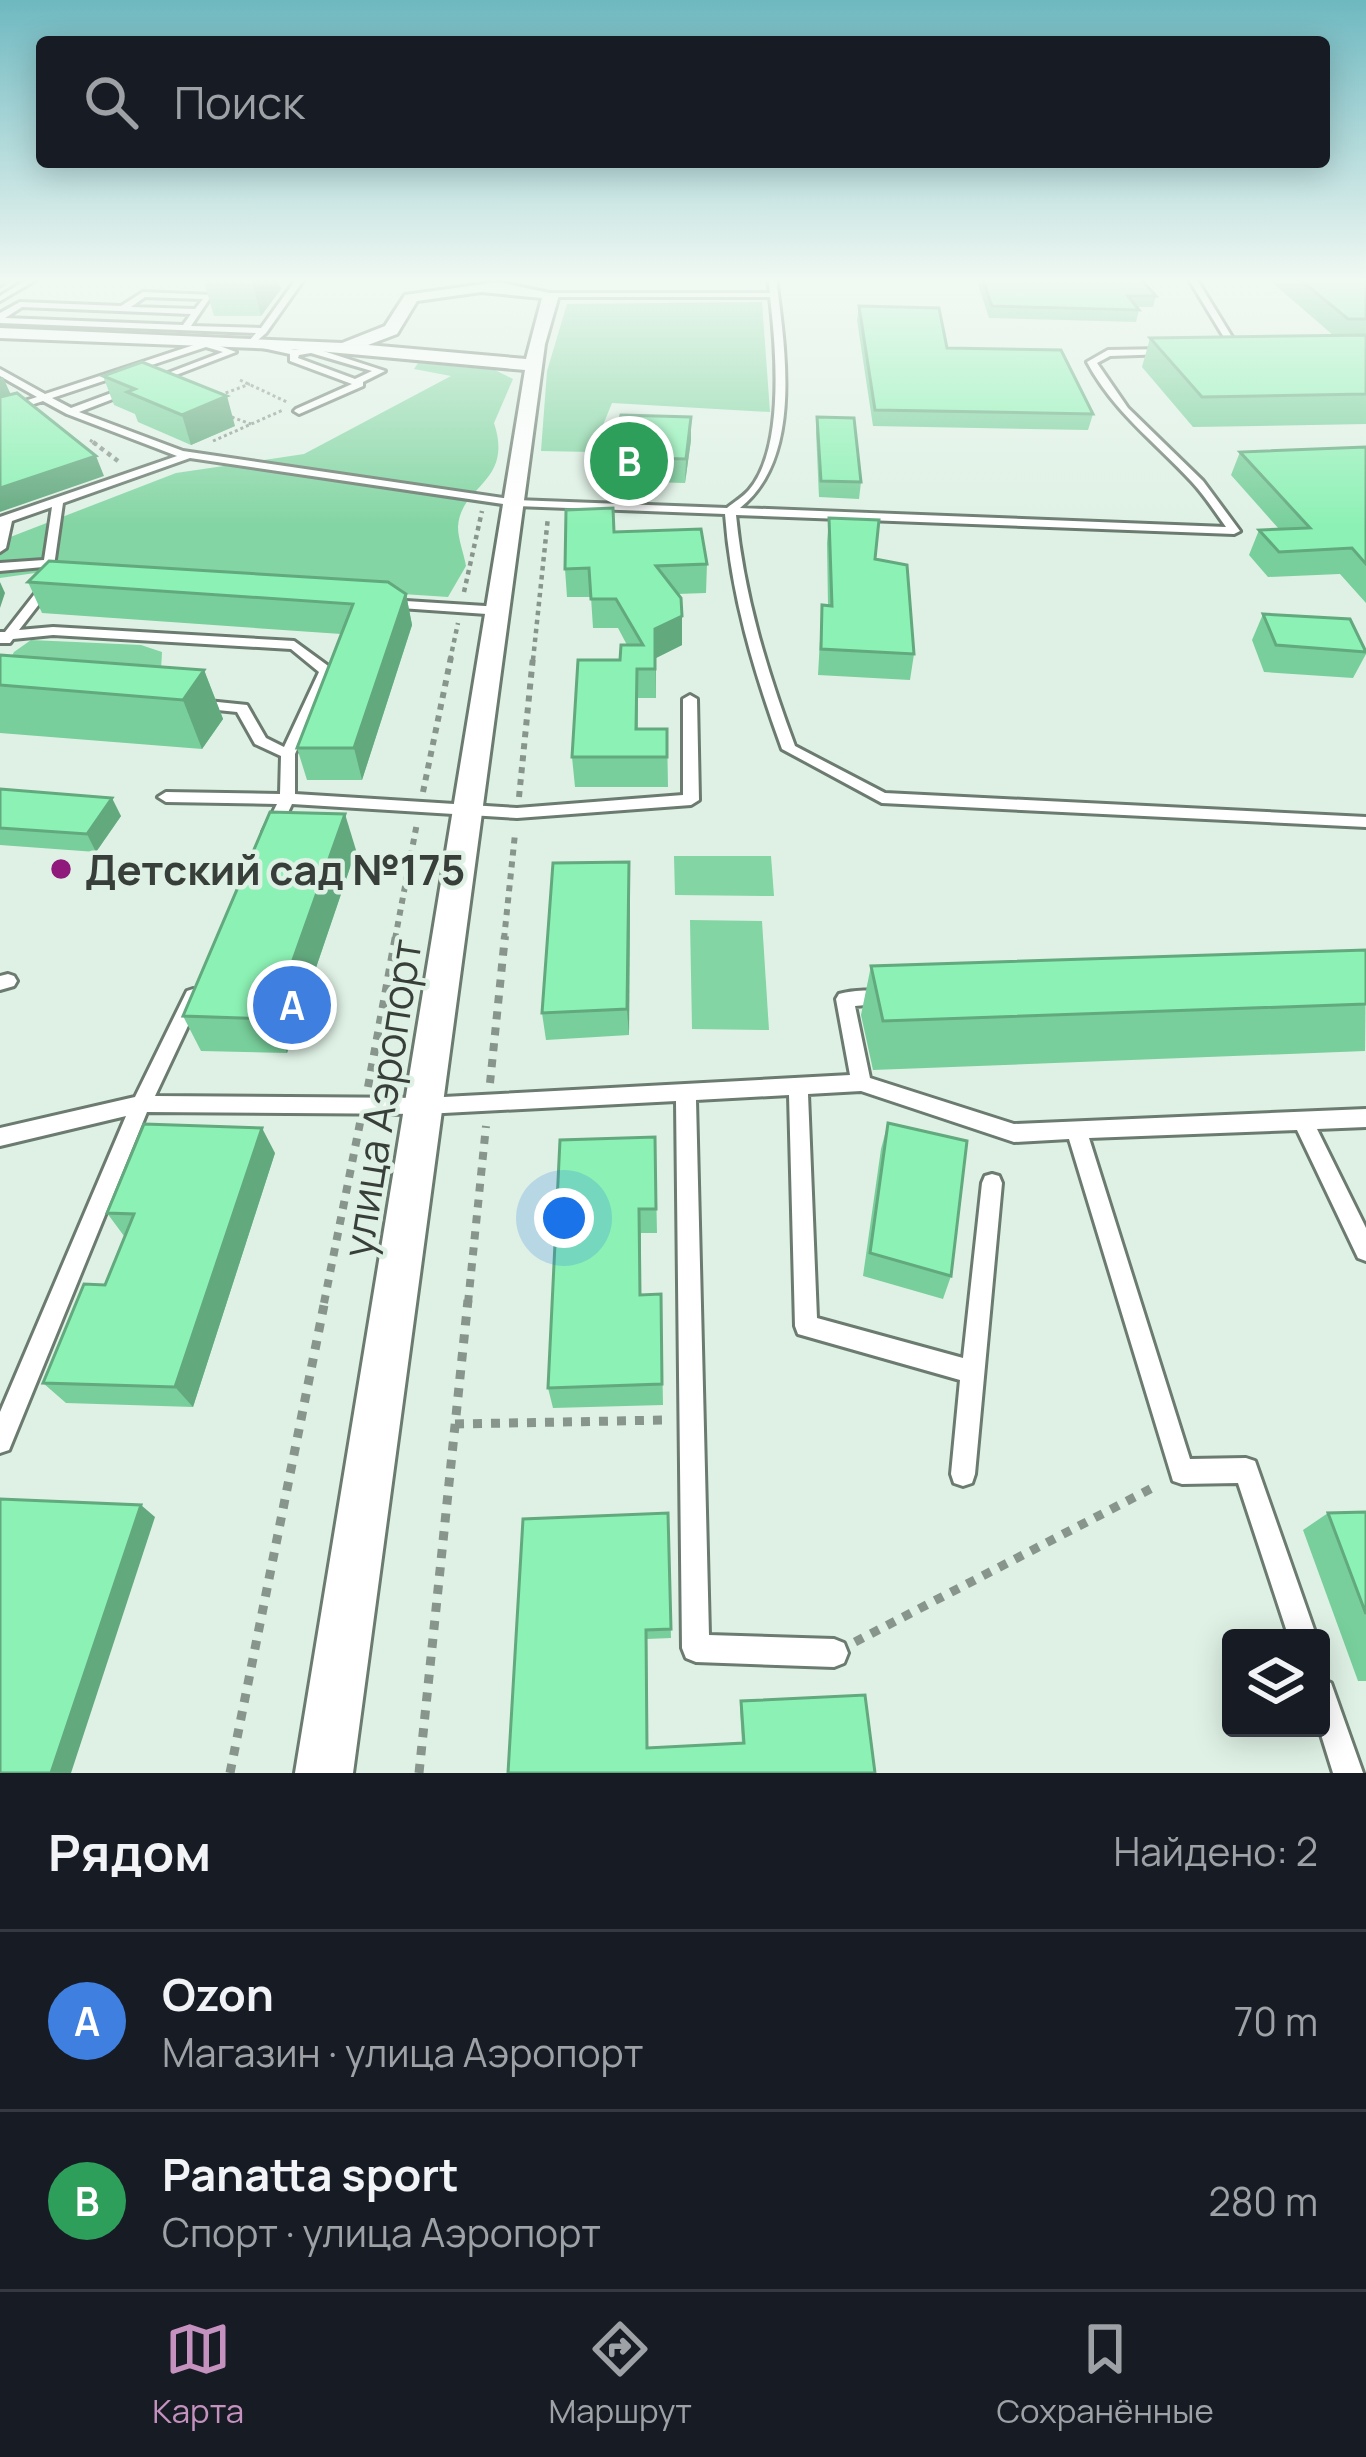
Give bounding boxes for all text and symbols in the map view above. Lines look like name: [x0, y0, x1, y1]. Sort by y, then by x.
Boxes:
search box: [36, 36, 1330, 168]
icon: search: [78, 69, 144, 135]
text: Поиск: [174, 71, 305, 133]
pin: B: [590, 416, 668, 506]
place label: Детский сад №175: [85, 840, 465, 898]
marker: Детский сад №175: [48, 856, 74, 882]
street label: улица Аэропорт: [327, 935, 435, 1261]
pin: A: [253, 960, 331, 1050]
your location: [534, 1188, 594, 1248]
map controls: [1222, 1629, 1330, 1737]
button: layers: [1222, 1629, 1330, 1737]
text: Рядом: [48, 1817, 211, 1886]
text: Найдено: 2: [1114, 1824, 1318, 1878]
text: Ozon: [162, 1963, 274, 2025]
text: A: [74, 1994, 100, 2048]
text: 70 m: [1234, 1994, 1318, 2048]
text: Магазин · улица Аэропорт: [162, 2025, 643, 2079]
text: Panatta sport: [162, 2143, 459, 2205]
text: B: [75, 2174, 99, 2228]
text: 280 m: [1208, 2174, 1318, 2228]
text: Спорт · улица Аэропорт: [162, 2205, 601, 2259]
tab: Карта: [152, 2316, 244, 2433]
tab: Маршрут: [548, 2316, 692, 2433]
tab: Сохранённые: [997, 2316, 1214, 2433]

